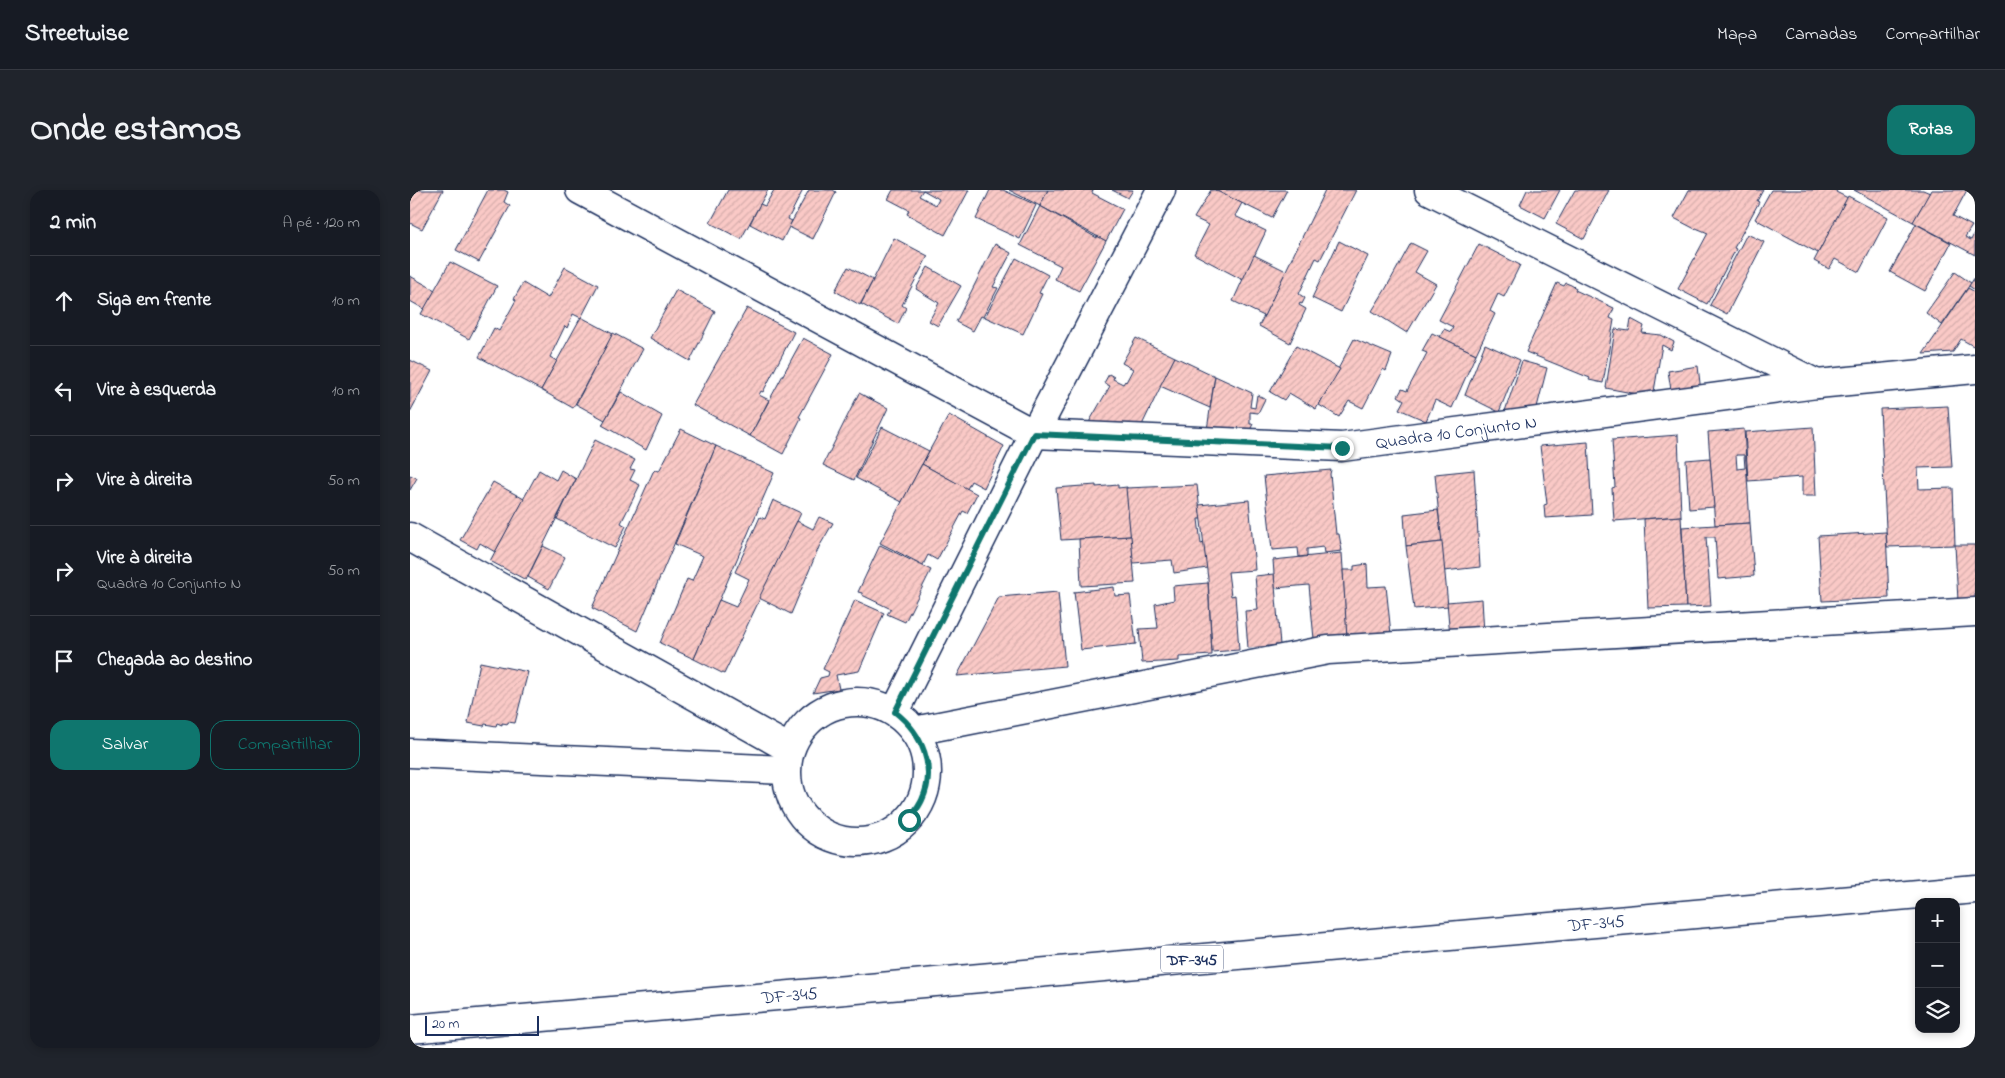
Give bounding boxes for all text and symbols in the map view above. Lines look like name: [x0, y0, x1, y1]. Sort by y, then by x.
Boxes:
text: Streetwise: [25, 17, 129, 52]
text: Mapa: [1717, 22, 1757, 48]
text: Camadas: [1785, 22, 1858, 48]
text: Compartilhar: [1886, 22, 1980, 48]
text: Onde estamos: [30, 105, 242, 156]
button: Rotas: [1887, 105, 1975, 155]
text: 2 min: [50, 208, 96, 238]
text: A pé · 120 m: [282, 211, 360, 235]
icon: ahead: [50, 287, 78, 315]
text: Siga em frente: [97, 287, 211, 314]
text: 10 m: [332, 289, 360, 313]
icon: left: [50, 377, 78, 405]
text: Vire à esquerda: [97, 377, 216, 404]
text: 10 m: [332, 379, 360, 403]
street label: Quadra 10 Conjunto N: [1374, 410, 1539, 457]
route end: [1331, 437, 1354, 460]
icon: right: [50, 467, 78, 495]
text: Vire à direita: [97, 467, 192, 494]
text: 50 m: [328, 469, 360, 493]
text: Vire à direita: [97, 545, 192, 572]
icon: right: [50, 557, 78, 585]
text: 50 m: [328, 559, 360, 583]
text: Quadra 10 Conjunto N: [97, 572, 241, 596]
icon: arrive: [50, 647, 78, 675]
text: Chegada ao destino: [97, 647, 252, 674]
button: Salvar: [50, 720, 200, 770]
button: Compartilhar: [210, 720, 360, 770]
route start: [898, 809, 921, 832]
map controls: [1915, 898, 1960, 1033]
button: +: [1915, 898, 1960, 943]
street label: DF-345: [1566, 909, 1626, 940]
button: −: [1915, 943, 1960, 988]
road number: DF-345: [1161, 946, 1223, 972]
street label: DF-345: [759, 982, 819, 1013]
button: layers: [1915, 988, 1960, 1033]
scale bar: [425, 1013, 539, 1036]
text: 20 m: [432, 1014, 459, 1035]

